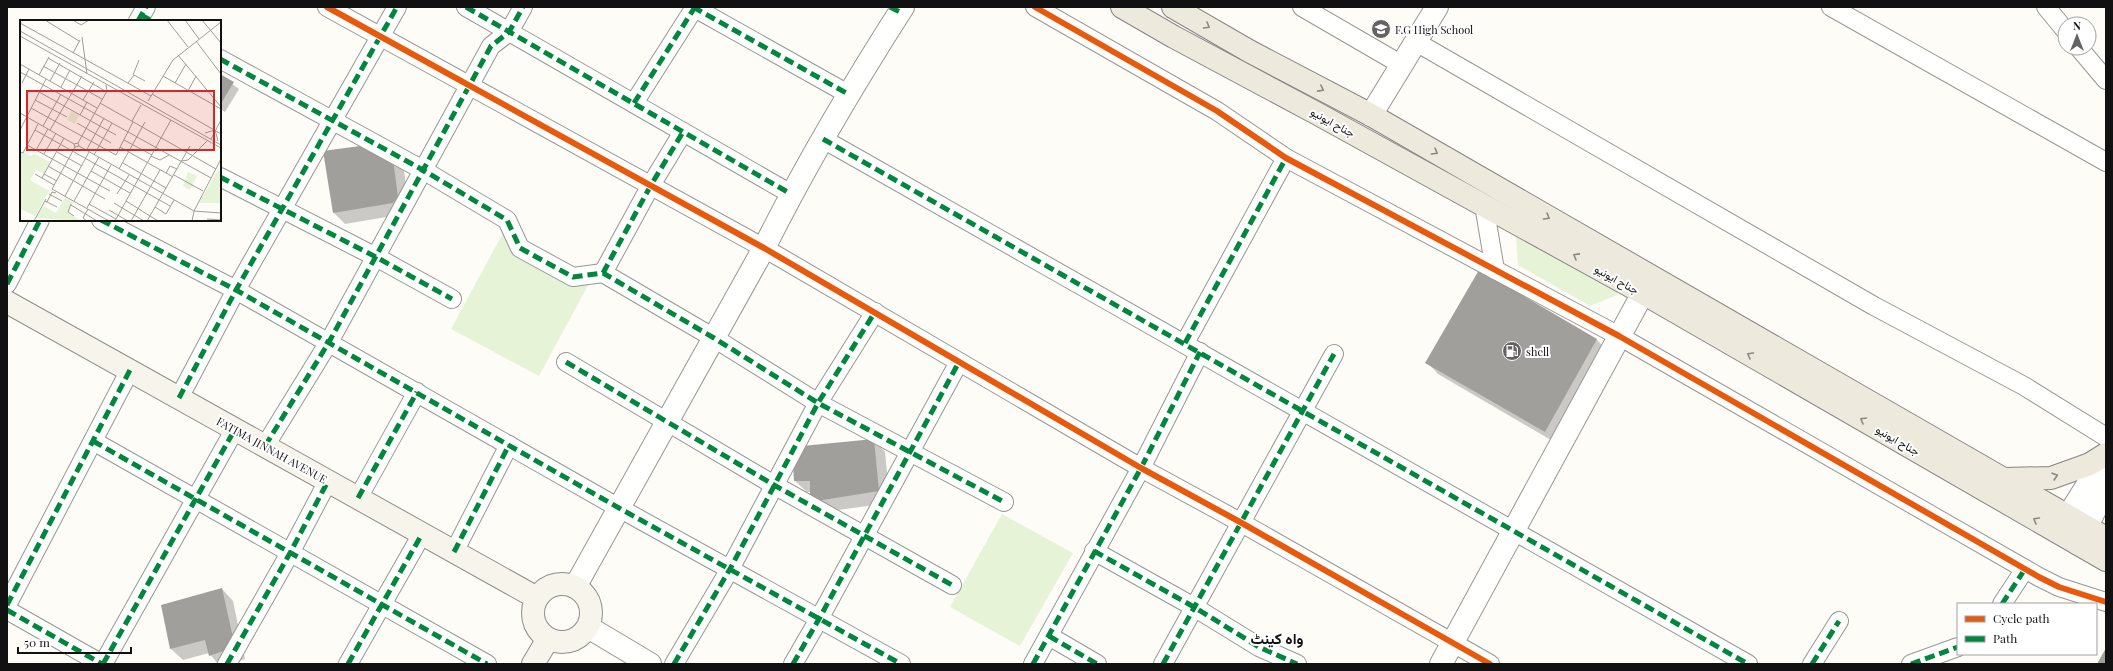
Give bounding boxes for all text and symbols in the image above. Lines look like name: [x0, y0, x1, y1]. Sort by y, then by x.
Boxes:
north arrow: [2057, 16, 2097, 56]
school or university icon: F.G High School: [1370, 18, 1392, 40]
text: N: [2073, 18, 2081, 33]
inset map: [20, 20, 221, 221]
one-way arrow: [1203, 22, 1210, 29]
place label: F.G High School: [1395, 22, 1473, 37]
one-way arrow: [1317, 84, 1324, 91]
street label: جناح ایونیو: [1308, 104, 1358, 141]
one-way arrow: [1430, 147, 1438, 154]
one-way arrow: [1543, 212, 1550, 219]
one-way arrow: [1573, 254, 1580, 261]
street label: جناح ایونیو: [1592, 261, 1642, 298]
fuel station icon: shell: [1501, 340, 1523, 362]
place label: shell: [1526, 344, 1549, 359]
one-way arrow: [1747, 352, 1754, 359]
street label: FATIMA JINNAH AVENUE: [214, 413, 330, 487]
one-way arrow: [1860, 417, 1867, 424]
street label: جناح ایونیو: [1873, 421, 1923, 459]
one-way arrow: [2051, 472, 2058, 481]
one-way arrow: [2033, 517, 2040, 524]
legend: [1957, 603, 2097, 655]
text: Cycle path: [1993, 610, 2050, 626]
district label: واہ کینٹ: [1250, 628, 1304, 648]
scale bar: [18, 629, 131, 655]
text: Path: [1993, 630, 2017, 646]
text: 50 m: [24, 634, 50, 650]

